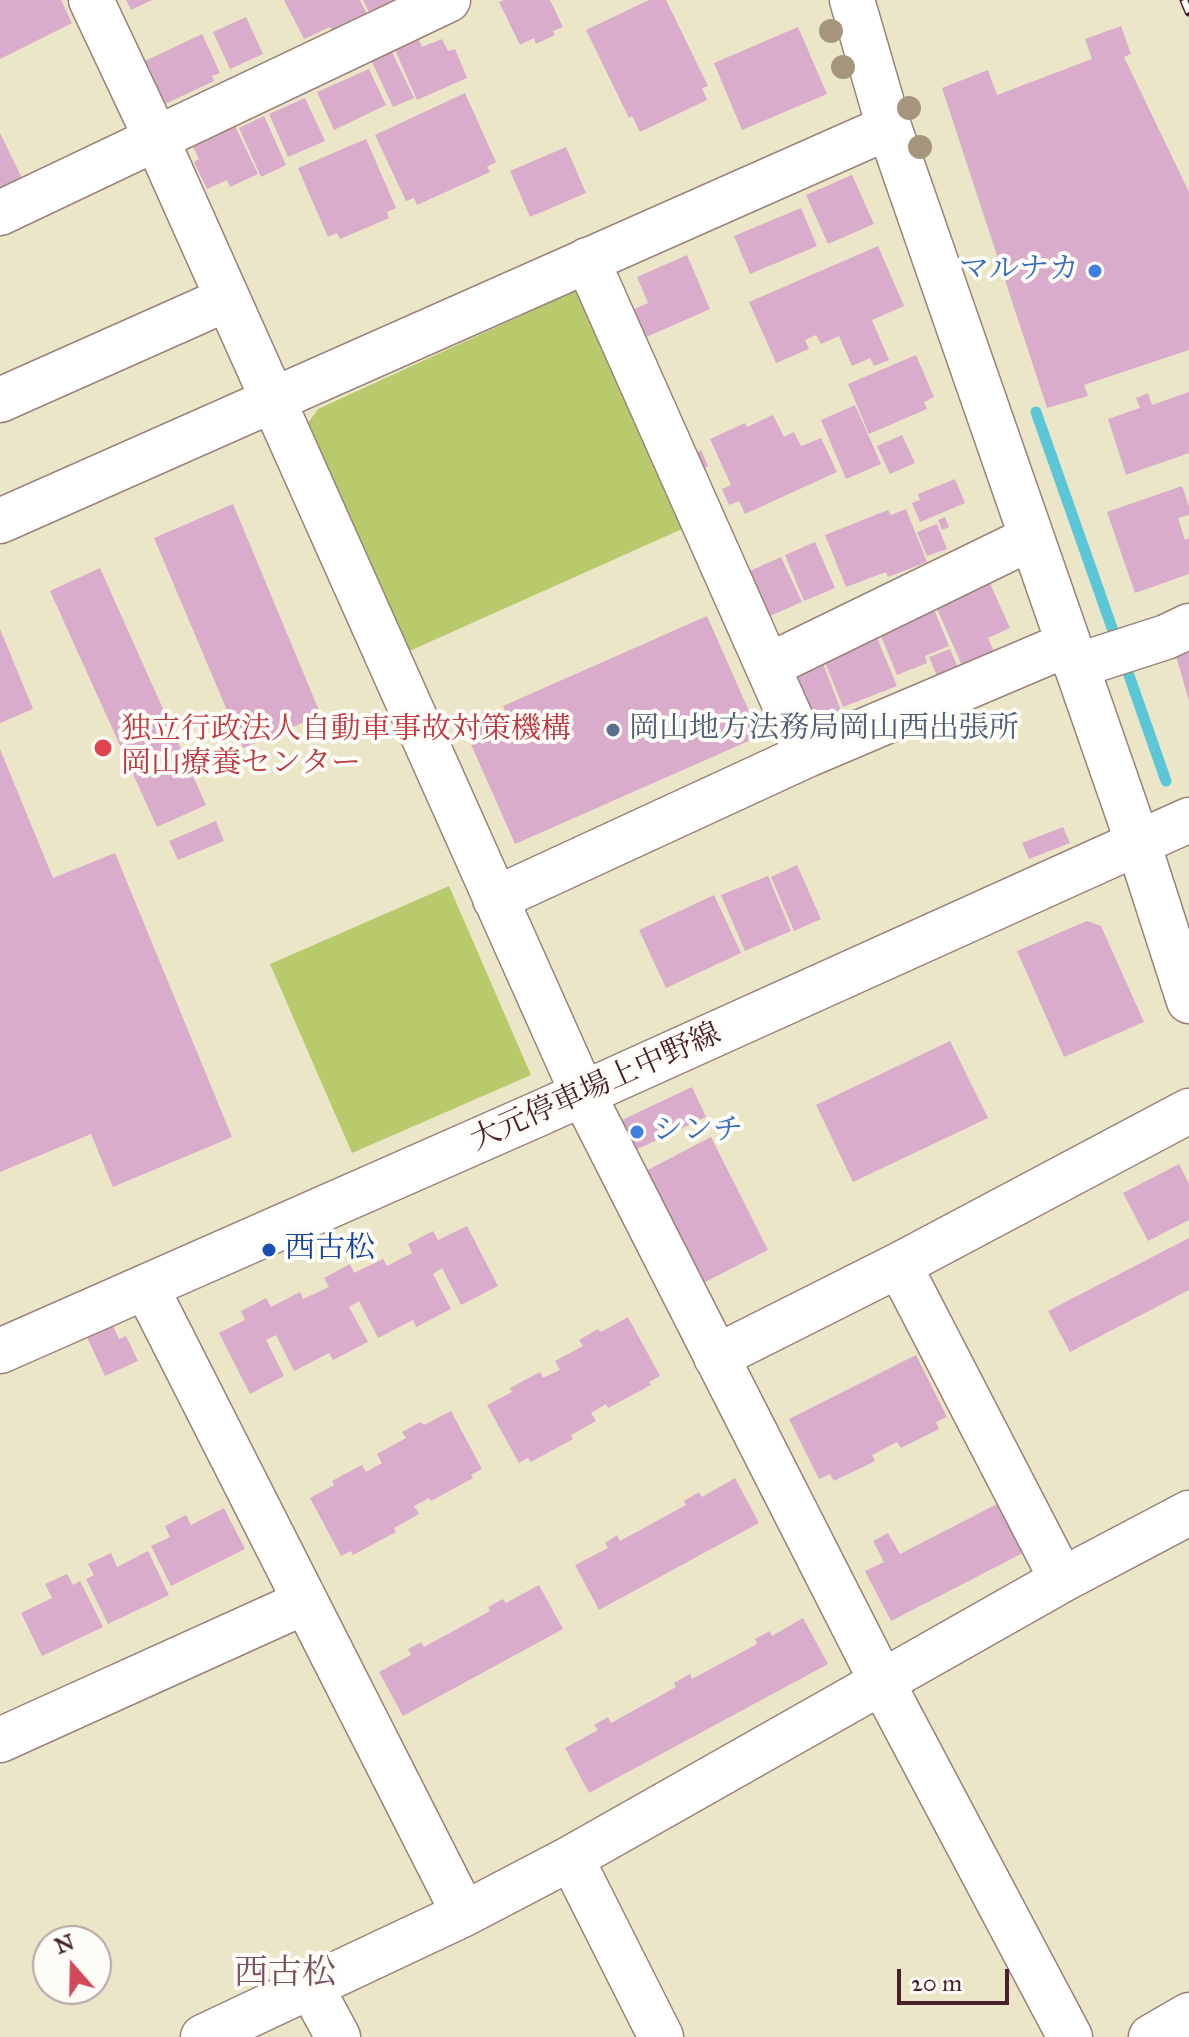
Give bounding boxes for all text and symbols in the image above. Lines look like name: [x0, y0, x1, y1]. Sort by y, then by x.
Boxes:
place label: マルナカ: [959, 253, 1079, 289]
marker: マルナカ: [1086, 262, 1104, 280]
place label: 岡山地方法務局岡山西出張所: [629, 712, 1019, 748]
place label: 独立行政法人自動車事故対策機構 岡山療養センター: [121, 713, 571, 784]
marker: 岡山地方法務局岡山西出張所: [604, 721, 622, 739]
marker: 独立行政法人自動車事故対策機構 岡山療養センター: [92, 737, 114, 759]
street label: 大元停車場上中野線: [465, 1017, 727, 1159]
place label: シンチ: [653, 1114, 743, 1150]
marker: シンチ: [628, 1123, 646, 1141]
place label: 西古松: [285, 1232, 375, 1268]
marker: 西古松: [260, 1241, 278, 1259]
north arrow: [32, 1925, 112, 2005]
text: N: [51, 1928, 78, 1960]
scale bar: [901, 1953, 1013, 2003]
district label: 西古松: [234, 1955, 336, 1995]
text: 20 m: [911, 1968, 962, 1998]

